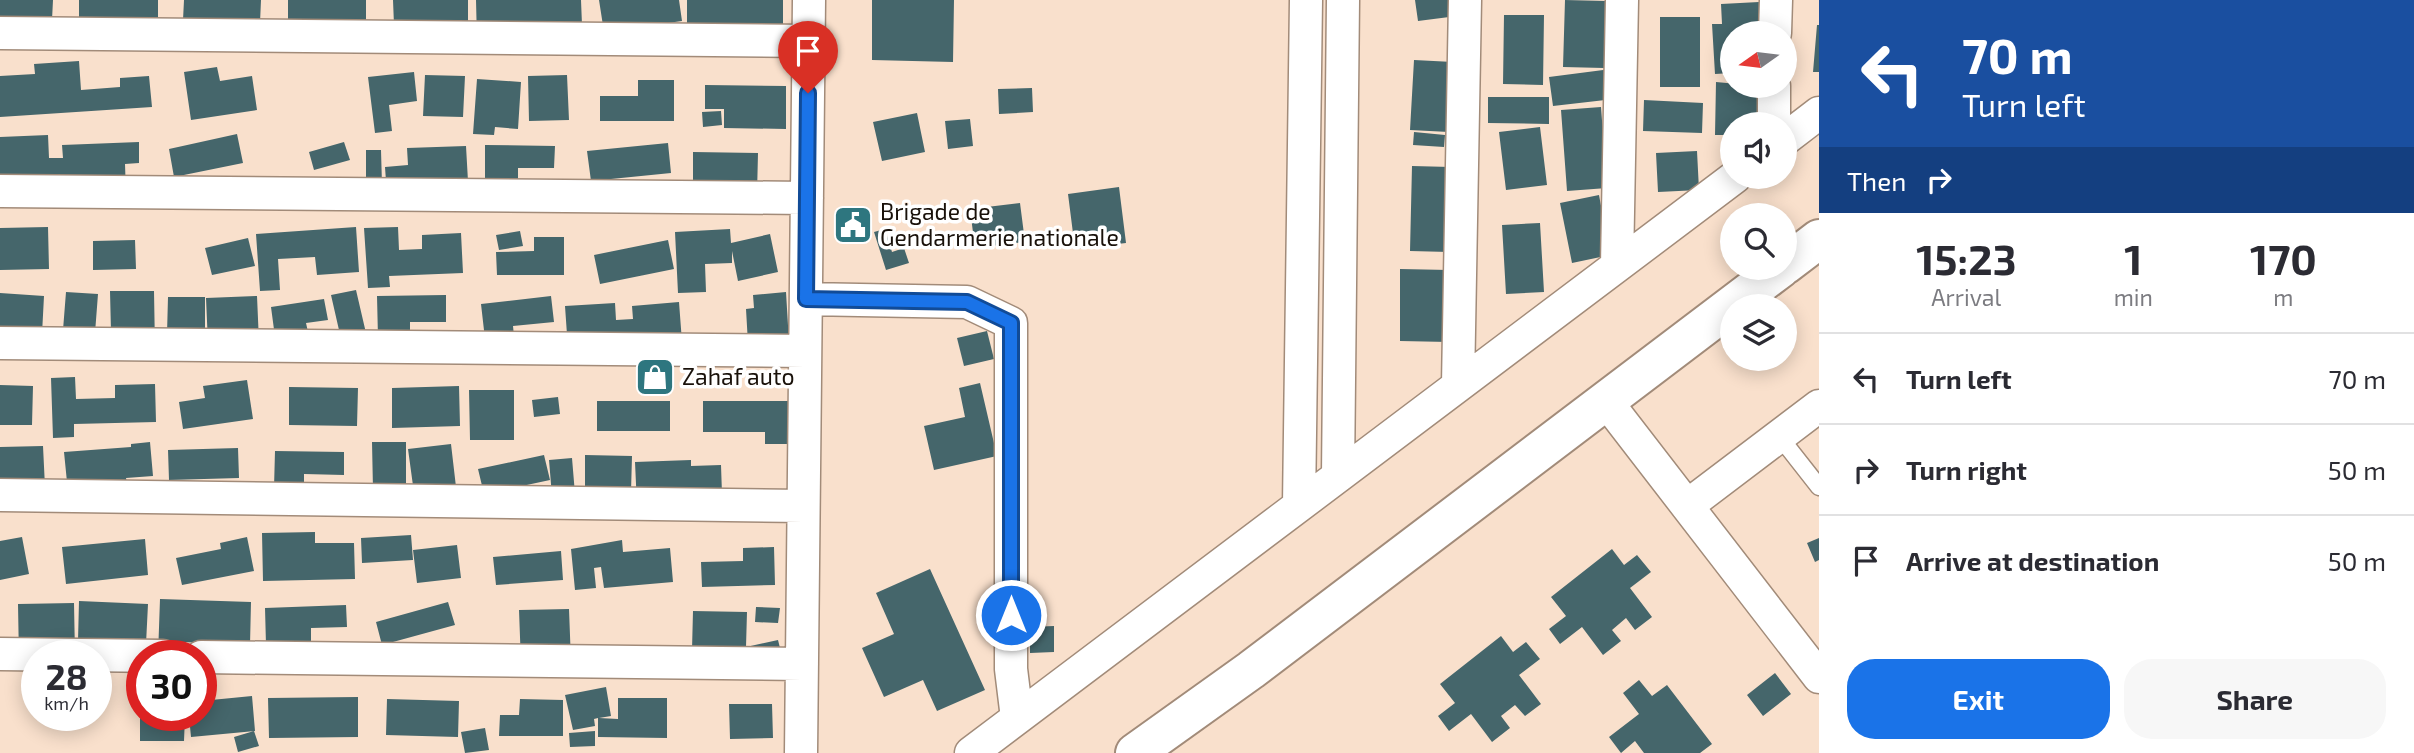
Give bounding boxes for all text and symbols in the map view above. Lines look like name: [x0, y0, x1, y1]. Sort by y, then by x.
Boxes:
pin: [778, 21, 838, 93]
north arrow: [1720, 21, 1797, 98]
map controls: [1720, 21, 1797, 371]
text: 70 m: [1962, 25, 2073, 84]
icon: left: [1847, 28, 1938, 119]
icon: arrive: [789, 32, 827, 70]
text: Turn left: [1962, 85, 2086, 123]
button: sound: [1720, 112, 1797, 189]
icon: right: [1920, 161, 1958, 199]
text: Then: [1847, 165, 1906, 196]
place label: Brigade de Gendarmerie nationale: [880, 197, 1119, 251]
button: search: [1720, 203, 1797, 280]
public building icon: Brigade de Gendarmerie nationale: [832, 204, 874, 246]
text: 15:23: [1916, 233, 2016, 283]
text: 1: [2124, 233, 2142, 283]
text: 170: [2250, 233, 2317, 283]
text: Arrival: [1931, 283, 2001, 311]
text: min: [2114, 283, 2153, 311]
text: m: [2273, 283, 2293, 311]
button: layers: [1720, 294, 1797, 371]
shop icon: Zahaf auto: [634, 356, 676, 398]
icon: left: [1847, 360, 1885, 398]
place label: Zahaf auto: [682, 362, 795, 390]
text: Turn left: [1906, 363, 2012, 394]
text: 70 m: [2328, 363, 2386, 394]
icon: right: [1847, 451, 1885, 489]
text: Turn right: [1906, 454, 2027, 485]
text: 50 m: [2328, 454, 2386, 485]
icon: arrive: [1847, 542, 1885, 580]
text: Arrive at destination: [1906, 545, 2159, 576]
text: 50 m: [2328, 545, 2386, 576]
position arrow: [974, 578, 1048, 652]
speed limit sign: 30: [126, 640, 217, 731]
text: 28: [45, 655, 88, 697]
button: Exit: [1847, 659, 2110, 739]
button: Share: [2124, 659, 2386, 739]
text: km/h: [44, 692, 89, 714]

